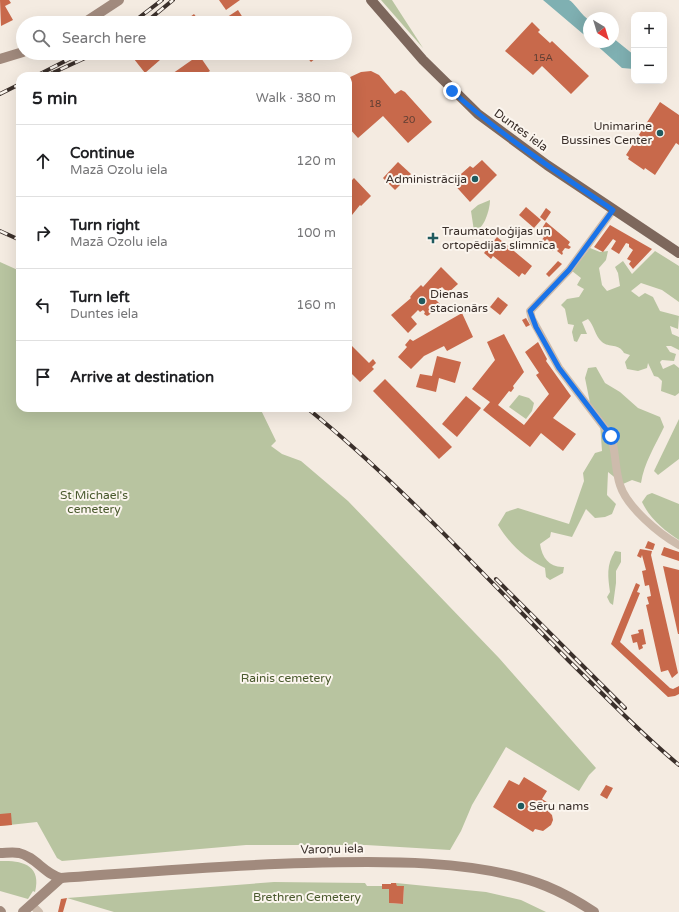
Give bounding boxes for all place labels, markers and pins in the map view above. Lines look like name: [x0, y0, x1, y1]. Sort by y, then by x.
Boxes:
place label: Unimarine Bussines Center: [561, 119, 652, 147]
marker: Unimarine Bussines Center: [655, 128, 665, 138]
place label: Administrācija: [386, 172, 467, 186]
marker: Administrācija: [470, 174, 480, 184]
place label: Traumatoloģijas un ortopēdijas slimnīca: [442, 224, 555, 252]
marker: Traumatoloģijas un ortopēdijas slimnīca: [427, 232, 439, 244]
place label: Dienas stacionārs: [430, 287, 488, 315]
marker: Dienas stacionārs: [417, 296, 427, 306]
place label: Sēru nams: [529, 799, 589, 813]
marker: Sēru nams: [516, 801, 526, 811]

